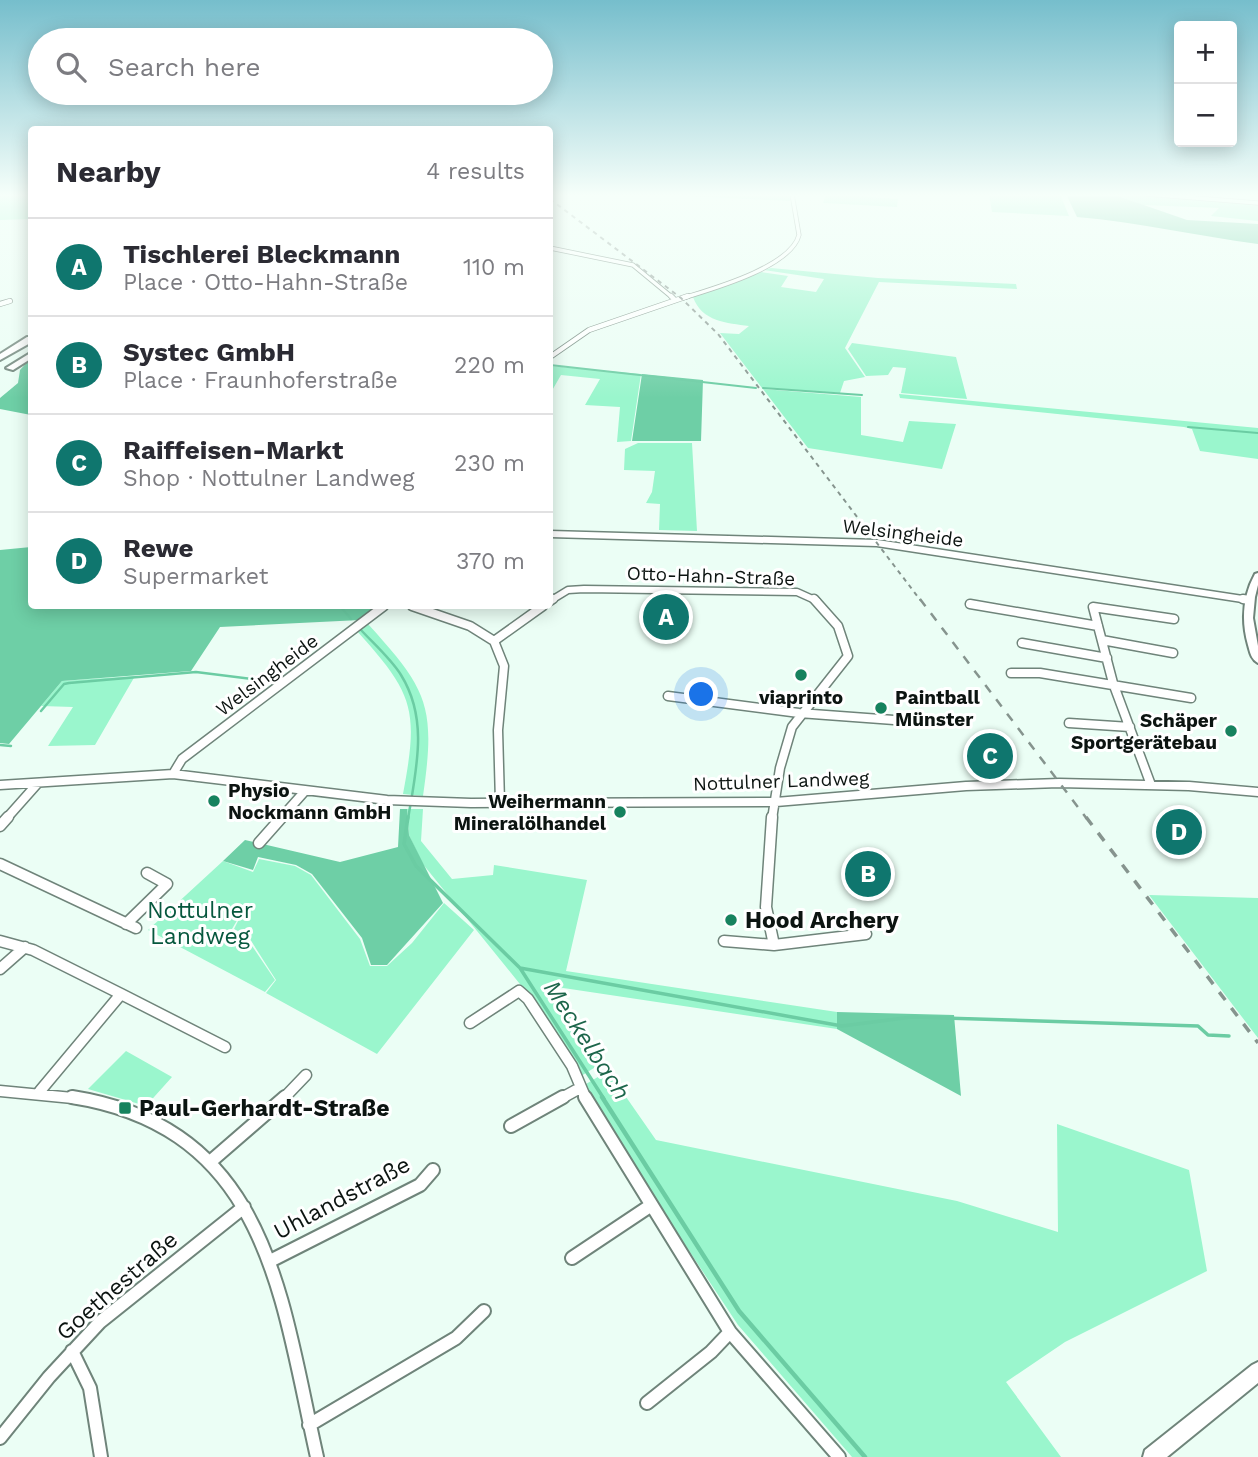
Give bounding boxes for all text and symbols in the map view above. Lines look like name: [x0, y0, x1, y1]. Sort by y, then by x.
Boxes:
map controls: [1174, 21, 1237, 147]
button: +: [1174, 21, 1237, 84]
search box: [28, 28, 553, 105]
icon: search: [52, 48, 90, 86]
text: Search here: [108, 52, 260, 82]
button: −: [1174, 84, 1237, 147]
text: Nearby: [56, 154, 161, 189]
text: 4 results: [426, 158, 525, 185]
text: Tischlerei Bleckmann: [123, 239, 400, 269]
text: A: [71, 254, 87, 281]
text: 110 m: [463, 254, 525, 281]
text: Place · Otto-Hahn-Straße: [123, 269, 408, 296]
text: Systec GmbH: [123, 337, 295, 367]
text: B: [71, 352, 87, 379]
text: 220 m: [454, 352, 525, 379]
text: Place · Fraunhoferstraße: [123, 367, 398, 394]
text: Raiffeisen-Markt: [123, 435, 343, 465]
text: C: [71, 450, 87, 477]
text: 230 m: [454, 450, 525, 477]
text: Shop · Nottulner Landweg: [123, 465, 414, 492]
street label: Welsingheide: [841, 514, 965, 552]
text: Rewe: [123, 533, 194, 563]
text: D: [71, 548, 87, 575]
text: 370 m: [456, 548, 525, 575]
street label: Otto-Hahn-Straße: [626, 562, 796, 590]
text: Supermarket: [123, 563, 268, 590]
pin: A: [643, 591, 689, 643]
street label: Welsingheide: [211, 629, 323, 721]
marker: viaprinto: [793, 667, 809, 683]
your location: [684, 677, 718, 711]
place label: viaprinto: [758, 686, 843, 709]
place label: Paintball Münster: [895, 686, 981, 731]
marker: Paintball Münster: [873, 700, 889, 716]
place label: Schäper Sportgerätebau: [1071, 709, 1218, 754]
marker: Schäper Sportgerätebau: [1223, 723, 1239, 739]
pin: C: [967, 730, 1013, 782]
street label: Nottulner Landweg: [693, 766, 870, 796]
place label: Physio Nockmann GmbH: [228, 779, 391, 824]
place label: Weihermann Mineralölhandel: [454, 790, 607, 835]
marker: Physio Nockmann GmbH: [206, 793, 222, 809]
marker: Weihermann Mineralölhandel: [612, 804, 628, 820]
pin: D: [1156, 806, 1202, 858]
pin: B: [845, 848, 891, 900]
park label: Nottulner Landweg: [147, 897, 253, 950]
place label: Hood Archery: [745, 907, 899, 934]
marker: Hood Archery: [723, 912, 739, 928]
water label: Meckelbach: [538, 975, 636, 1105]
place label: Paul-Gerhardt-Straße: [139, 1095, 390, 1122]
marker: Paul-Gerhardt-Straße: [117, 1100, 133, 1116]
street label: Uhlandstraße: [269, 1151, 415, 1245]
street label: Goethestraße: [51, 1226, 183, 1346]

